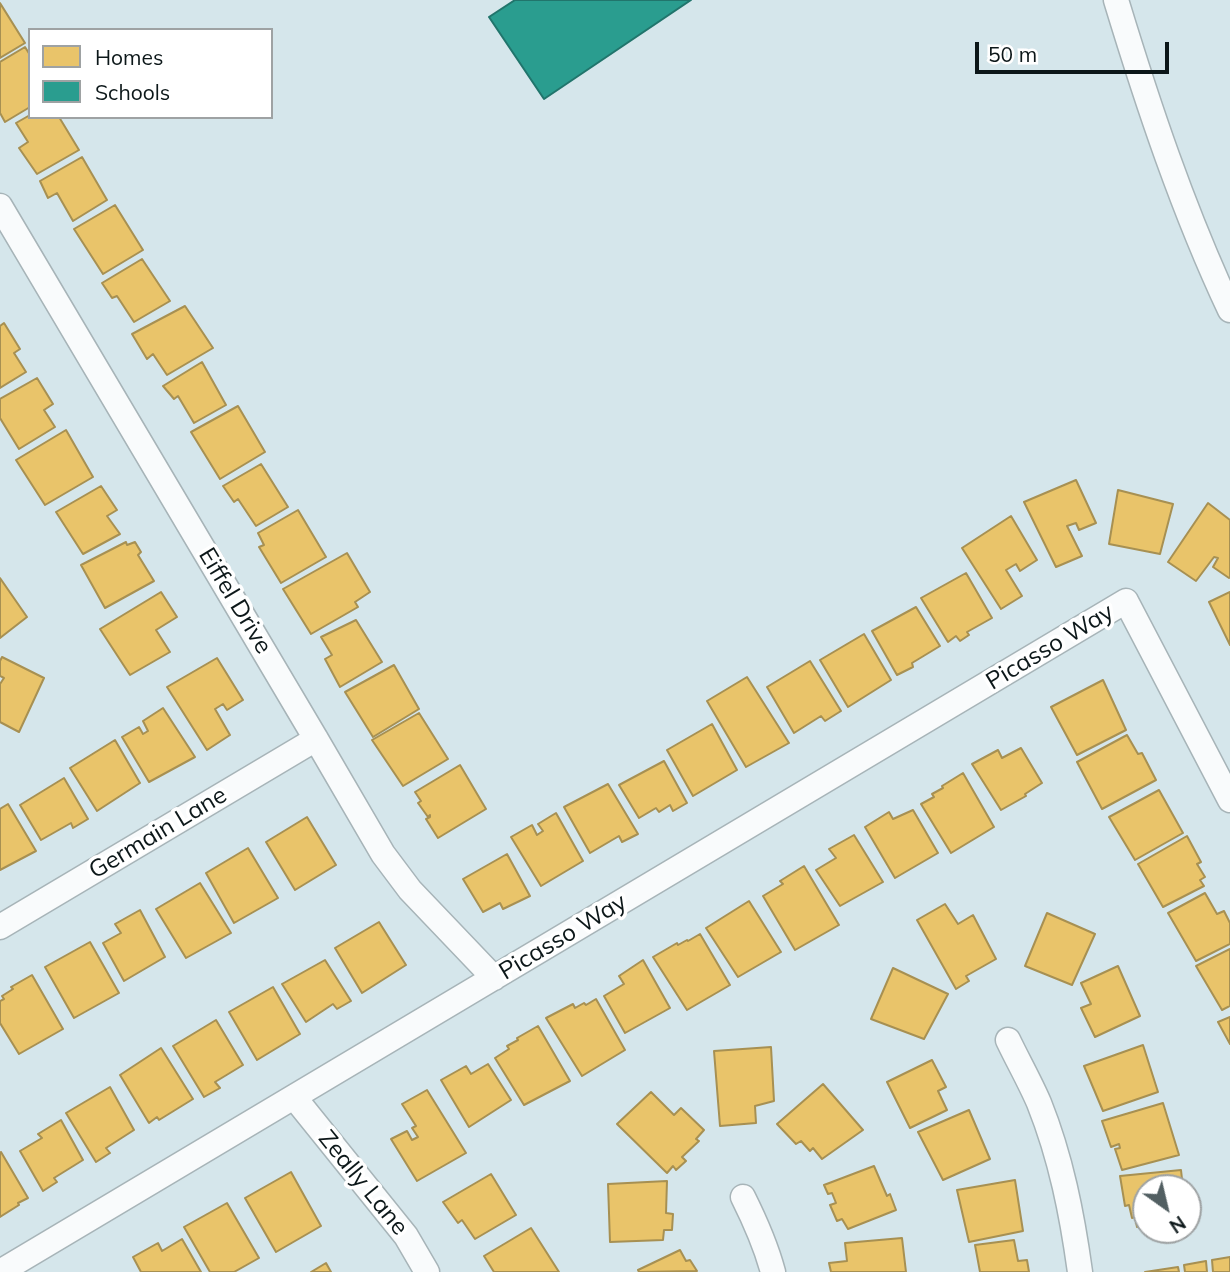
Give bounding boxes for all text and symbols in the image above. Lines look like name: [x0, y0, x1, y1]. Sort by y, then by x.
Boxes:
legend: [28, 28, 273, 119]
scale bar: [978, 28, 1172, 72]
text: 50 m: [988, 41, 1037, 67]
text: Homes: [95, 44, 163, 70]
text: Schools: [95, 79, 170, 105]
street label: Eiffel Drive: [192, 543, 278, 659]
street label: Picasso Way: [981, 598, 1119, 696]
street label: Germain Lane: [84, 781, 232, 885]
street label: Picasso Way: [494, 888, 632, 986]
street label: Zeally Lane: [312, 1125, 414, 1241]
north arrow: [1132, 1174, 1202, 1244]
text: N: [1165, 1211, 1190, 1239]

